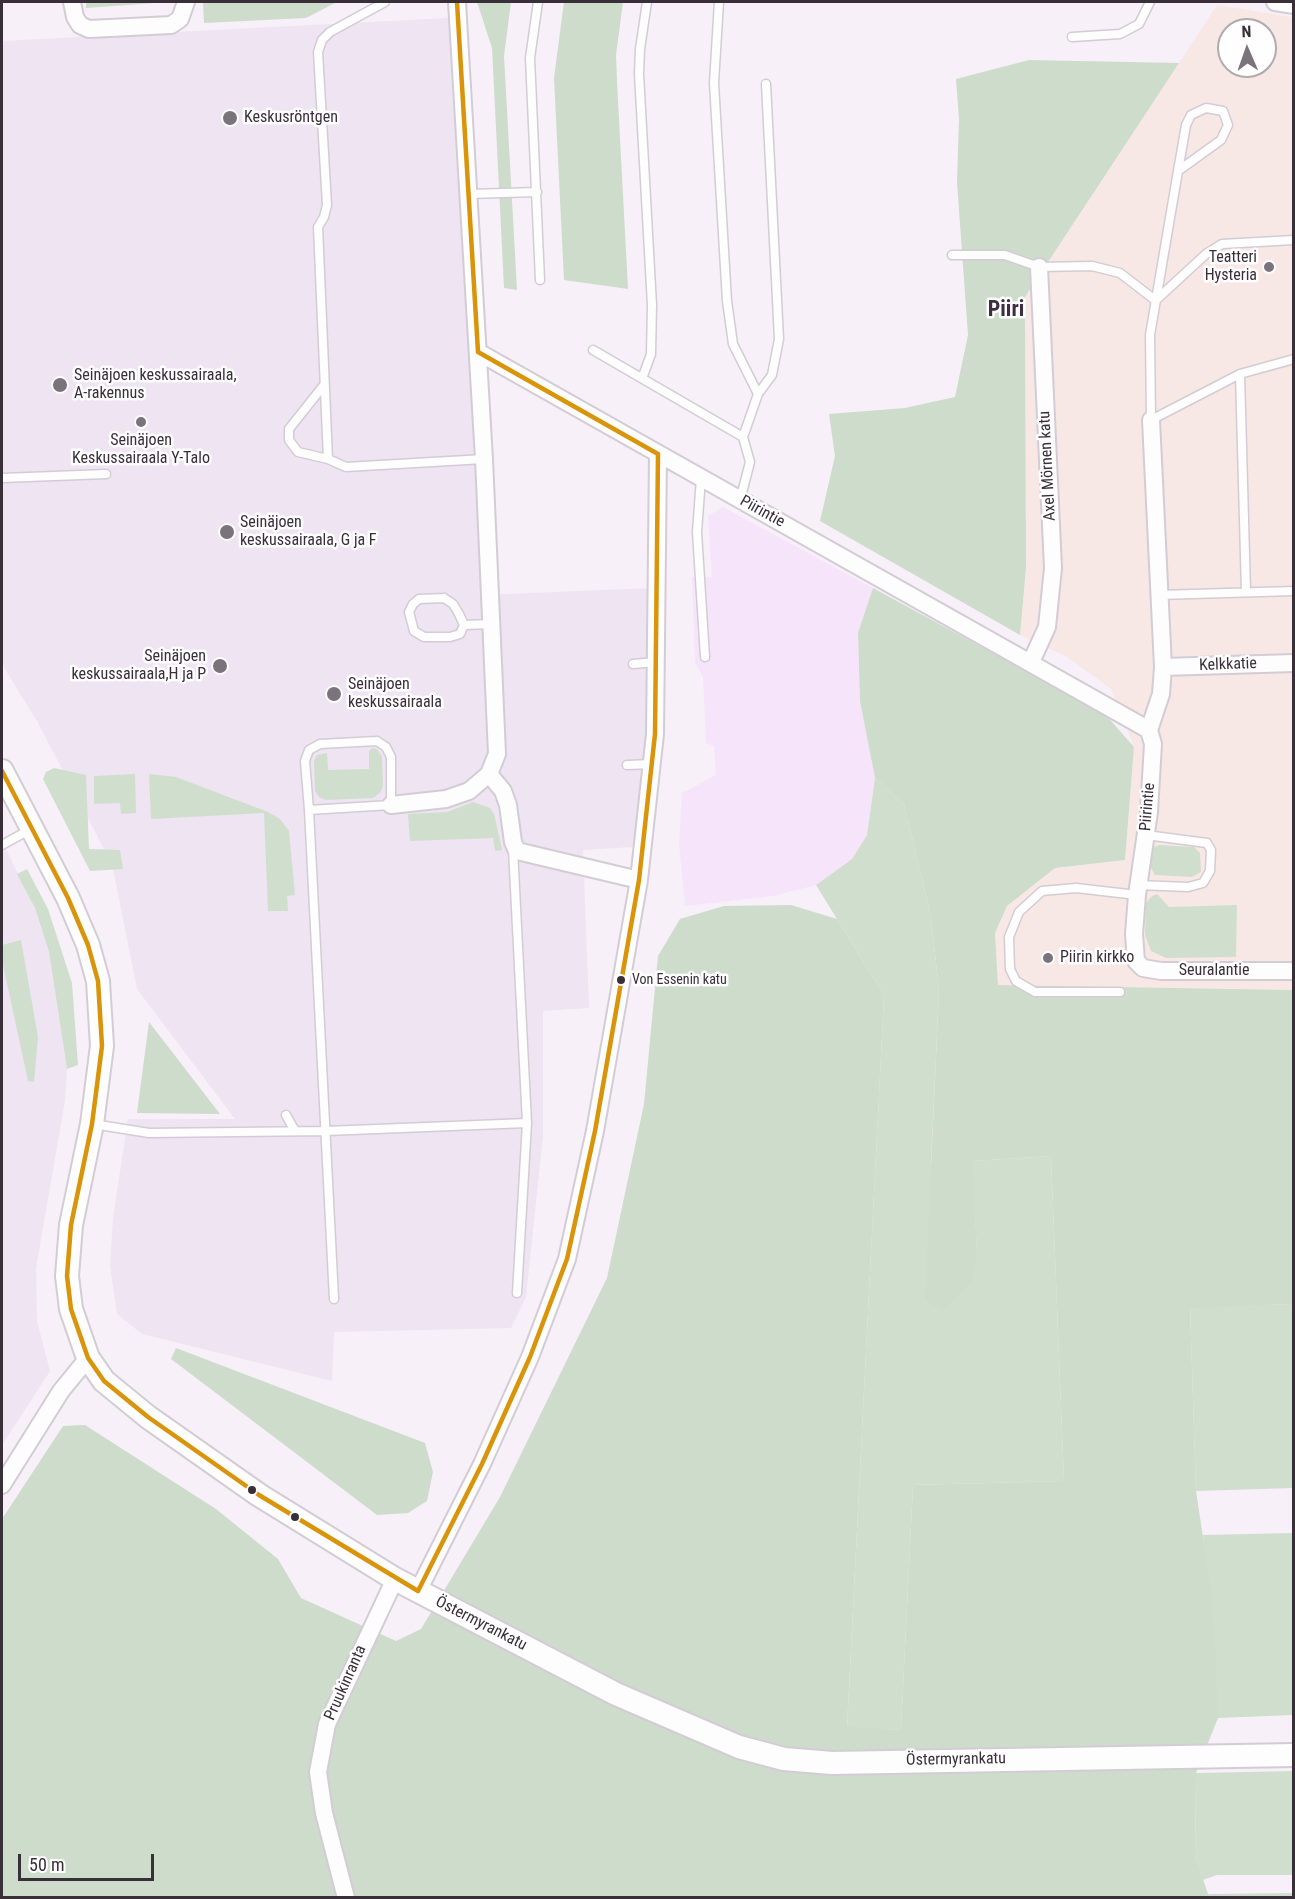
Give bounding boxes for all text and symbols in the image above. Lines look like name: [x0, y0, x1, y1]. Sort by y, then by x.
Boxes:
north arrow: [1217, 18, 1277, 78]
text: N: [1241, 22, 1252, 41]
place label: Keskusröntgen: [244, 108, 338, 128]
marker: Keskusröntgen: [221, 109, 239, 127]
place label: Teatteri Hysteria: [1205, 248, 1257, 286]
marker: Teatteri Hysteria: [1262, 260, 1276, 274]
district label: Piiri: [988, 297, 1024, 323]
place label: Seinäjoen keskussairaala, A-rakennus: [74, 366, 237, 404]
marker: Seinäjoen keskussairaala, A-rakennus: [51, 376, 69, 394]
street label: Axel Mörnen katu: [1036, 411, 1060, 521]
marker: Seinäjoen Keskussairaala Y-Talo: [134, 415, 148, 429]
place label: Seinäjoen Keskussairaala Y-Talo: [72, 431, 210, 469]
street label: Piirintie: [736, 492, 788, 532]
place label: Seinäjoen keskussairaala, G ja F: [240, 513, 377, 551]
marker: Seinäjoen keskussairaala, G ja F: [218, 523, 236, 541]
place label: Seinäjoen keskussairaala,H ja P: [72, 647, 206, 685]
street label: Kelkkatie: [1199, 654, 1257, 676]
marker: Seinäjoen keskussairaala,H ja P: [211, 657, 229, 675]
place label: Seinäjoen keskussairaala: [348, 675, 442, 713]
marker: Seinäjoen keskussairaala: [325, 685, 343, 703]
street label: Piirintie: [1136, 782, 1160, 832]
place label: Piirin kirkko: [1060, 948, 1134, 968]
marker: Piirin kirkko: [1041, 951, 1055, 965]
street label: Seuralantie: [1179, 961, 1249, 981]
place label: Von Essenin katu: [632, 972, 727, 988]
marker: Von Essenin katu: [615, 974, 627, 986]
unlabelled marker: [246, 1484, 258, 1496]
unlabelled marker: [289, 1511, 301, 1523]
street label: Östermyrankatu: [432, 1593, 530, 1655]
street label: Pruukinranta: [321, 1642, 371, 1724]
street label: Östermyrankatu: [906, 1750, 1006, 1770]
scale bar: [21, 1842, 158, 1880]
text: 50 m: [29, 1854, 64, 1875]

